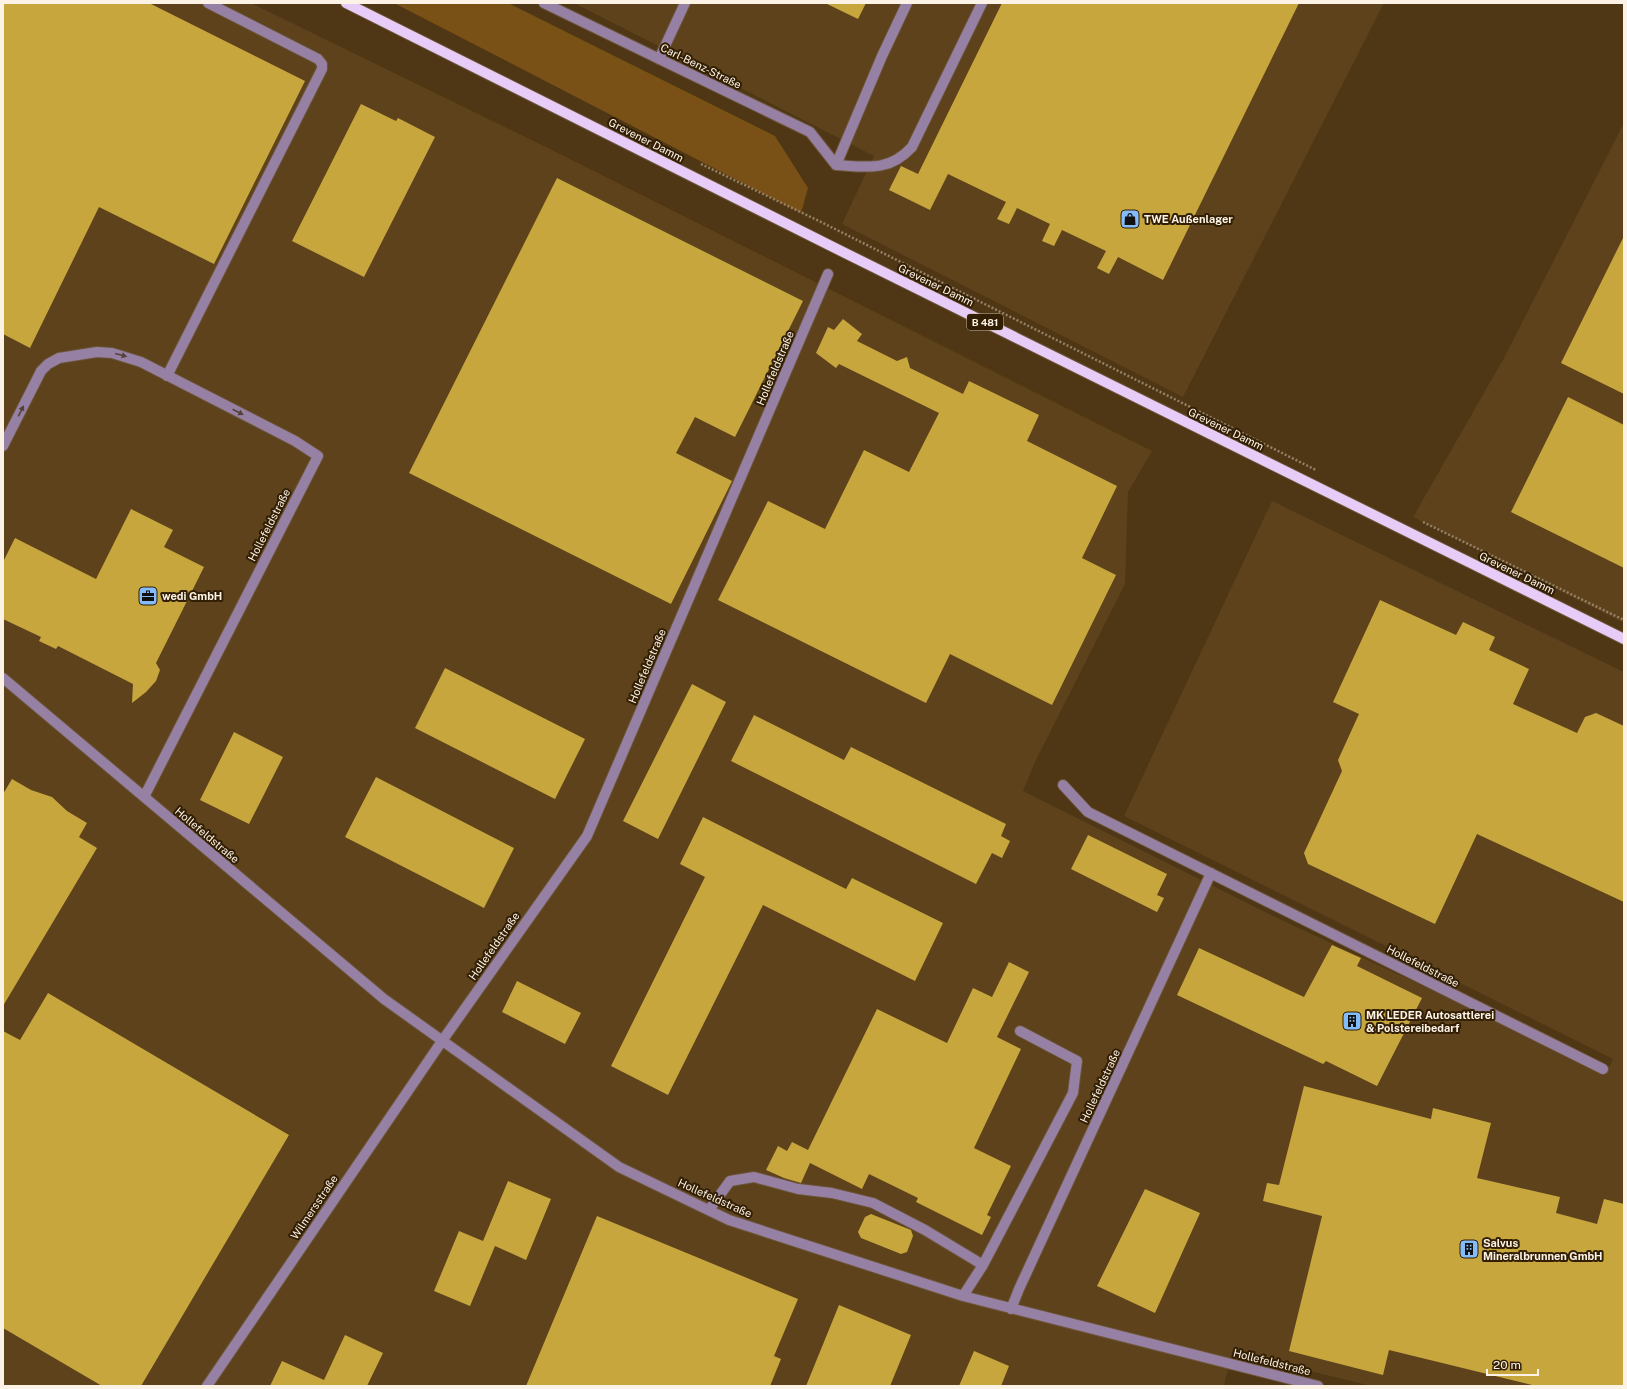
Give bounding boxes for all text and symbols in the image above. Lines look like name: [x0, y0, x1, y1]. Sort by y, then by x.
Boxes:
street label: Carl-Benz-Straße: [659, 41, 743, 91]
street label: Grevener Damm: [607, 116, 685, 164]
shop icon: TWE Außenlager: [1119, 208, 1141, 230]
place label: TWE Außenlager: [1144, 213, 1233, 225]
street label: Grevener Damm: [896, 262, 976, 308]
road number: B 481: [967, 314, 1003, 330]
street label: Hollefeldstraße: [754, 329, 796, 407]
one-way arrow: [114, 353, 127, 359]
one-way arrow: [17, 405, 24, 417]
street label: Grevener Damm: [1186, 406, 1266, 452]
one-way arrow: [232, 409, 243, 415]
street label: Hollefeldstraße: [246, 487, 292, 563]
street label: Grevener Damm: [1477, 550, 1557, 596]
office icon: wedi GmbH: [137, 585, 159, 607]
place label: wedi GmbH: [162, 590, 222, 602]
street label: Hollefeldstraße: [626, 627, 668, 705]
street label: Hollefeldstraße: [173, 805, 241, 865]
street label: Hollefeldstraße: [466, 910, 522, 982]
street label: Hollefeldstraße: [1385, 943, 1461, 989]
place label: MK LEDER Autosattlerei & Polstereibedarf: [1366, 1009, 1494, 1034]
building icon: MK LEDER Autosattlerei & Polstereibedarf: [1341, 1010, 1363, 1032]
street label: Hollefeldstraße: [1078, 1047, 1122, 1125]
street label: Wilmersstraße: [288, 1173, 340, 1241]
street label: Hollefeldstraße: [676, 1176, 754, 1220]
place label: Salvus Mineralbrunnen GmbH: [1483, 1237, 1603, 1262]
building icon: Salvus Mineralbrunnen GmbH: [1458, 1238, 1480, 1260]
street label: Hollefeldstraße: [1232, 1347, 1312, 1377]
scale bar: [1487, 1351, 1538, 1377]
text: 20 m: [1493, 1358, 1521, 1372]

